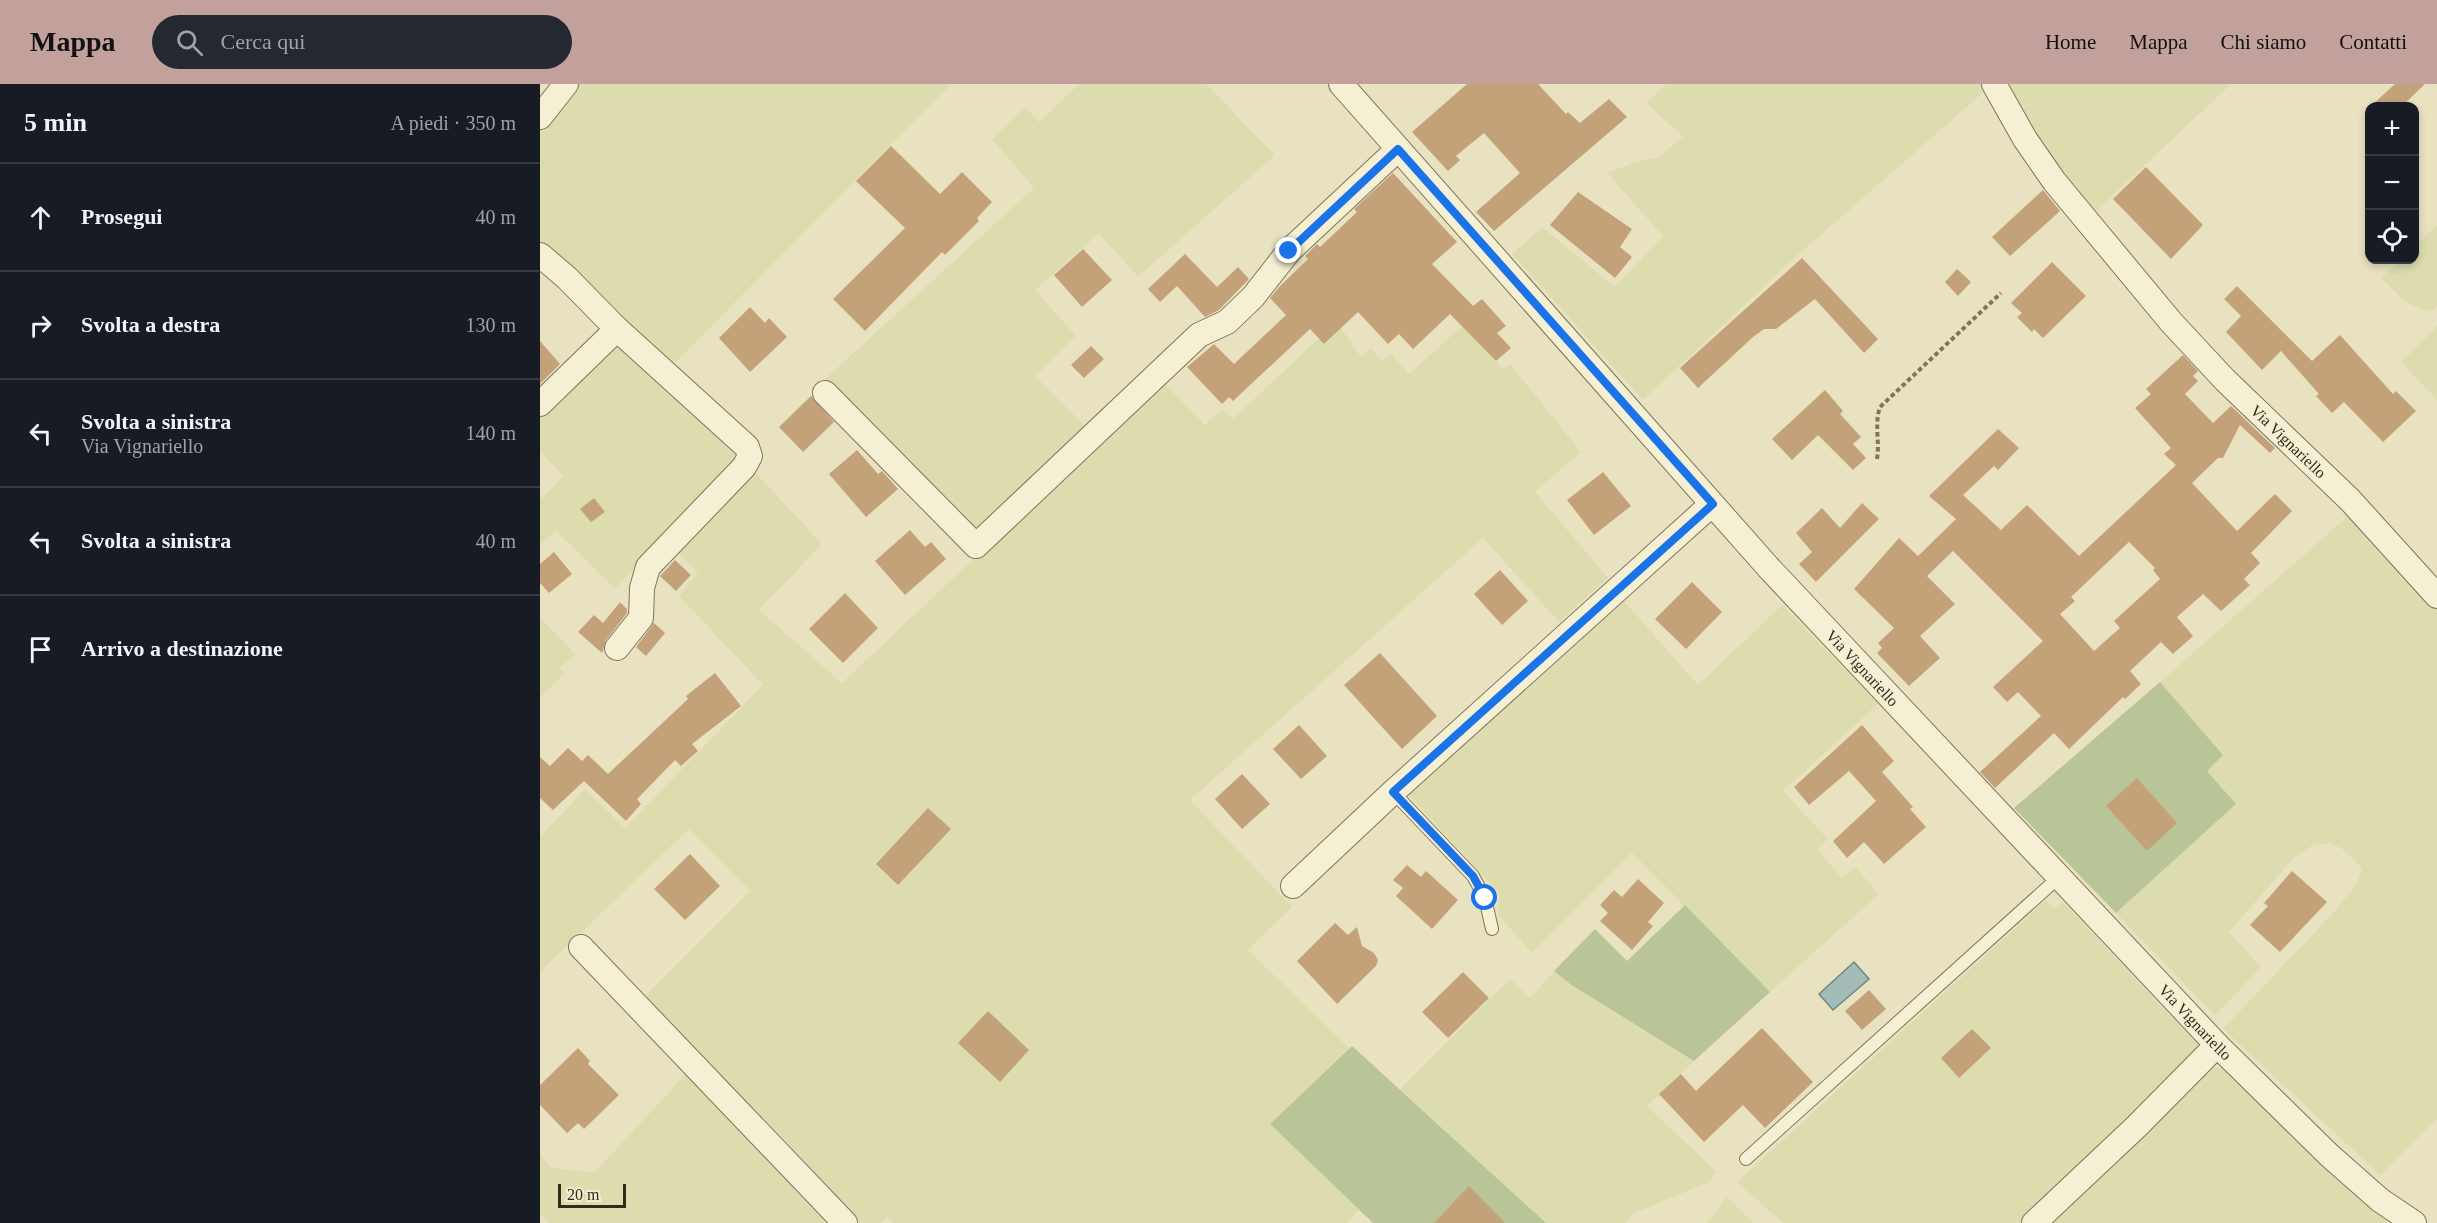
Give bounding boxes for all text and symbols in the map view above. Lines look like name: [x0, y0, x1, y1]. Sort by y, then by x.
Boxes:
search box: [152, 15, 572, 69]
text: Mappa: [30, 26, 116, 57]
icon: search: [173, 26, 206, 59]
text: Cerca qui: [221, 29, 305, 54]
text: Home: [2045, 30, 2096, 54]
text: Mappa: [2129, 30, 2188, 54]
text: Chi siamo: [2221, 30, 2306, 54]
text: Contatti: [2339, 30, 2407, 54]
map controls: [2365, 102, 2419, 264]
button: +: [2365, 102, 2419, 156]
text: 5 min: [24, 108, 87, 137]
text: A piedi · 350 m: [390, 112, 516, 134]
button: −: [2365, 156, 2419, 210]
icon: ahead: [24, 201, 57, 234]
text: Prosegui: [81, 204, 162, 229]
text: 40 m: [475, 206, 516, 228]
button: locate: [2365, 210, 2419, 264]
route end: [1275, 237, 1301, 263]
icon: right: [24, 309, 57, 342]
text: Svolta a destra: [81, 312, 220, 337]
text: 130 m: [465, 314, 516, 336]
street label: Via Vignariello: [2247, 402, 2330, 482]
text: Svolta a sinistra: [81, 409, 231, 434]
icon: left: [24, 417, 57, 450]
text: 140 m: [465, 422, 516, 444]
text: Via Vignariello: [81, 435, 203, 457]
icon: left: [24, 525, 57, 558]
text: Svolta a sinistra: [81, 528, 231, 553]
text: 40 m: [475, 530, 516, 552]
street label: Via Vignariello: [1823, 627, 1902, 710]
icon: arrive: [24, 633, 57, 666]
text: Arrivo a destinazione: [81, 636, 283, 661]
route start: [1471, 884, 1497, 910]
street label: Via Vignariello: [2155, 981, 2235, 1064]
scale bar: [558, 1181, 626, 1208]
text: 20 m: [567, 1186, 599, 1203]

